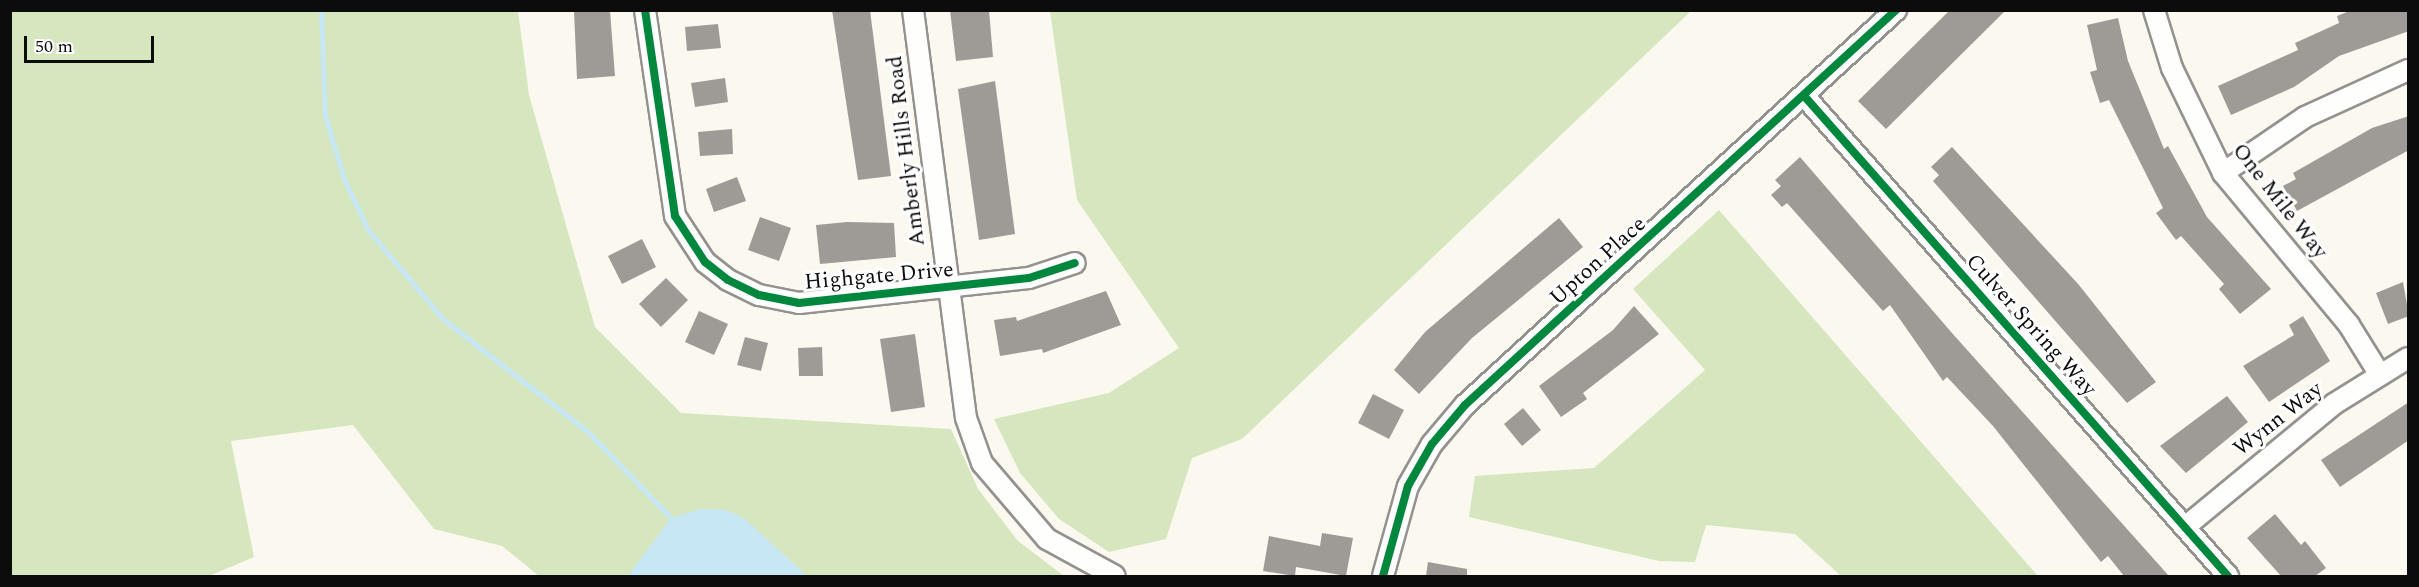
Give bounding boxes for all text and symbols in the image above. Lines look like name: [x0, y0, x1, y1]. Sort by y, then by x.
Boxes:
scale bar: [27, 24, 158, 62]
text: 50 m: [35, 33, 73, 60]
street label: Amberly Hills Road: [881, 54, 931, 248]
street label: One Mile Way: [2227, 138, 2333, 264]
street label: Upton Place: [1544, 211, 1652, 311]
street label: Culver Spring Way: [1960, 248, 2102, 402]
street label: Highgate Drive: [803, 256, 955, 296]
street label: Wynn Way: [2228, 376, 2328, 462]

